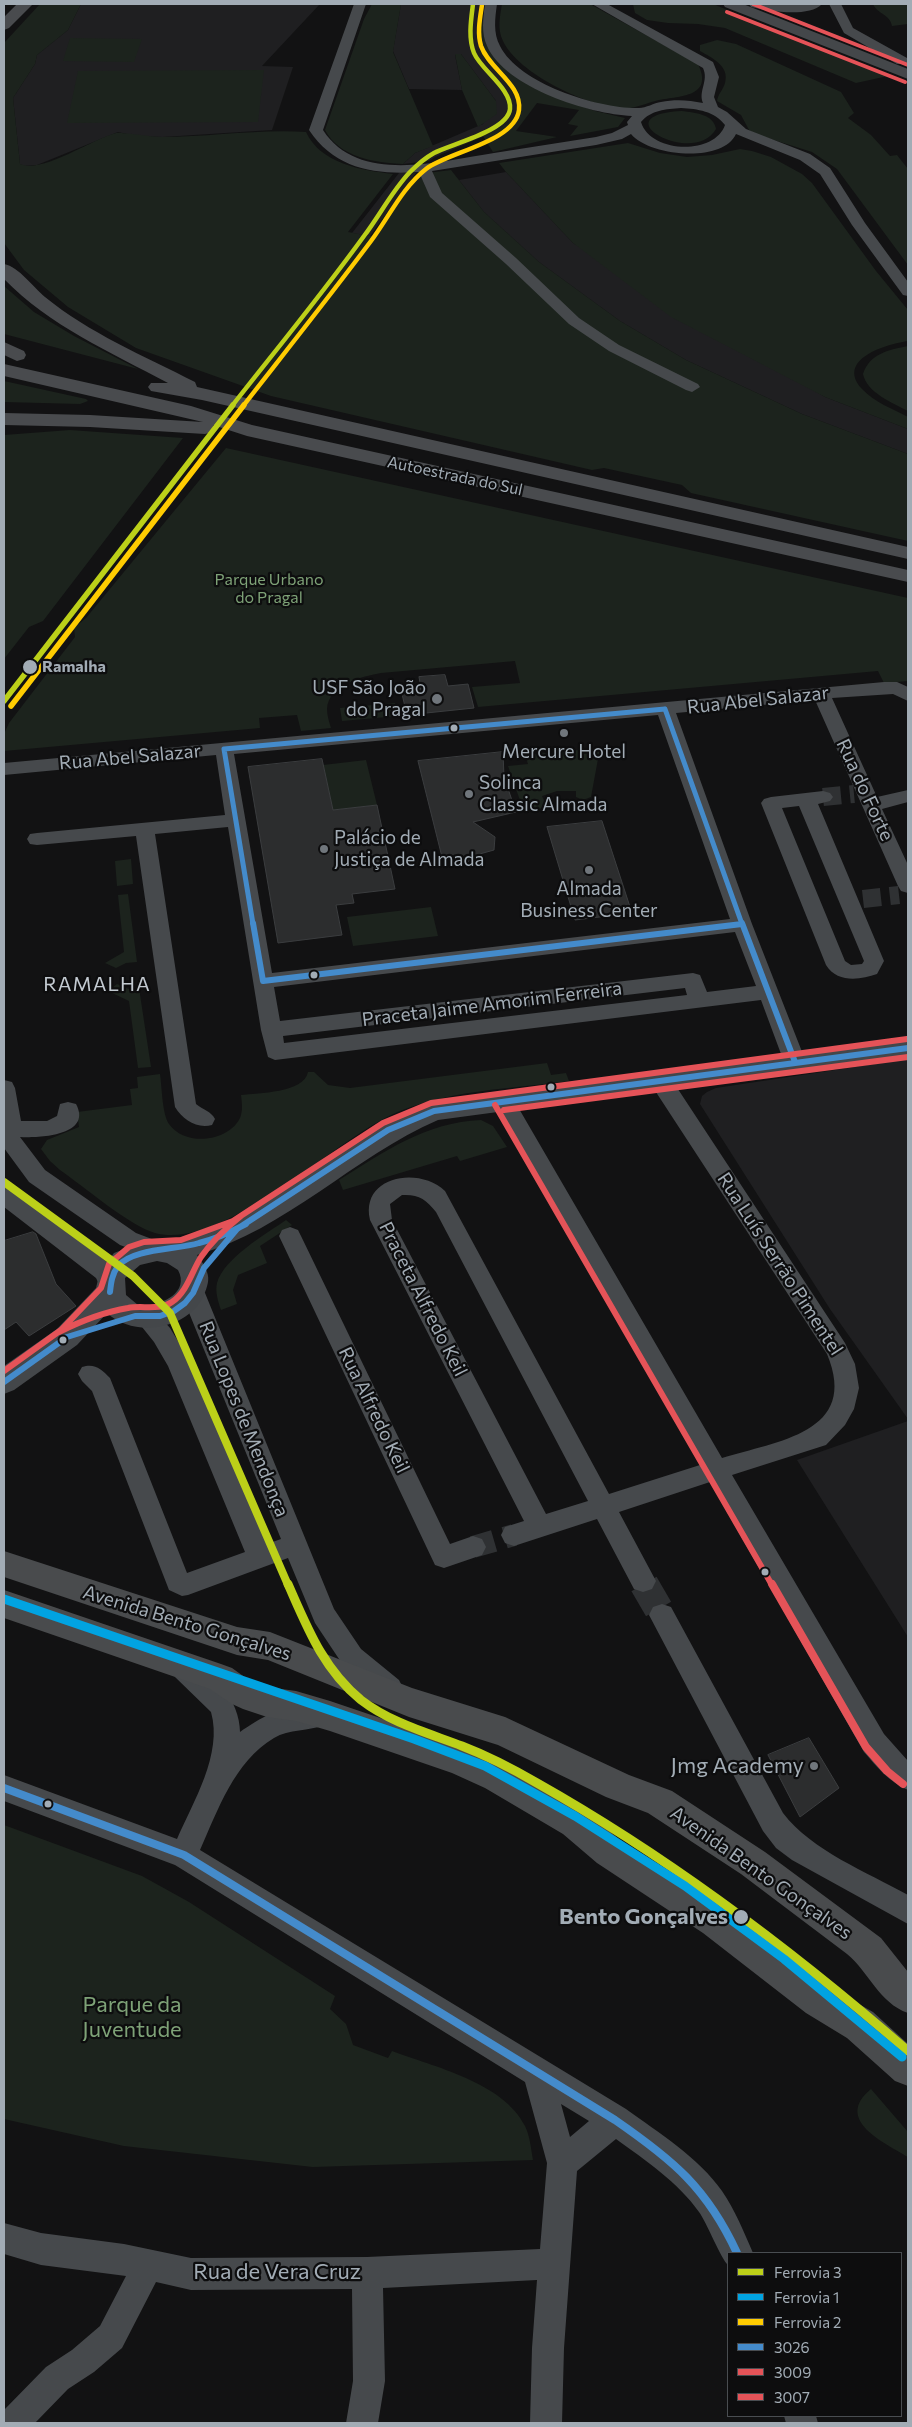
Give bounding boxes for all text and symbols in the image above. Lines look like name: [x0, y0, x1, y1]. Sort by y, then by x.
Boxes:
street label: Autoestrada do Sul: [386, 452, 524, 500]
park label: Parque Urbano do Pragal: [215, 570, 323, 608]
place label: Ramalha: [42, 657, 106, 677]
marker: Ramalha: [21, 658, 39, 676]
place label: USF São João do Pragal: [312, 677, 426, 721]
street label: Rua Abel Salazar: [686, 681, 830, 719]
marker: USF São João do Pragal: [430, 692, 444, 706]
unlabelled marker: [449, 723, 459, 733]
marker: Mercure Hotel: [558, 727, 570, 739]
street label: Rua do Forte: [831, 735, 899, 845]
street label: Rua Abel Salazar: [58, 739, 202, 775]
place label: Mercure Hotel: [502, 741, 626, 763]
place label: Solinca Classic Almada: [479, 772, 607, 816]
marker: Solinca Classic Almada: [463, 788, 475, 800]
place label: Palácio de Justiça de Almada: [334, 827, 484, 871]
marker: Palácio de Justiça de Almada: [318, 843, 330, 855]
marker: Almada Business Center: [583, 864, 595, 876]
place label: Almada Business Center: [520, 878, 658, 922]
unlabelled marker: [309, 970, 319, 980]
district label: RAMALHA: [42, 972, 152, 996]
street label: Praceta Jaime Amorim Ferreira: [361, 977, 623, 1031]
unlabelled marker: [546, 1082, 556, 1092]
street label: Rua Luís Serrão Pimentel: [712, 1168, 848, 1360]
street label: Praceta Alfredo Keil: [374, 1218, 472, 1380]
street label: Rua Lopes de Mendonça: [194, 1318, 294, 1520]
unlabelled marker: [58, 1335, 68, 1345]
street label: Rua Alfredo Keil: [334, 1343, 414, 1477]
unlabelled marker: [760, 1567, 770, 1577]
street label: Avenida Bento Gonçalves: [80, 1580, 294, 1666]
place label: Jmg Academy: [671, 1753, 804, 1779]
marker: Jmg Academy: [808, 1760, 820, 1772]
unlabelled marker: [43, 1799, 53, 1809]
street label: Avenida Bento Gonçalves: [666, 1802, 856, 1944]
place label: Bento Gonçalves: [559, 1904, 728, 1930]
marker: Bento Gonçalves: [732, 1908, 750, 1926]
park label: Parque da Juventude: [82, 1992, 182, 2044]
legend: [727, 2252, 902, 2417]
street label: Rua de Vera Cruz: [193, 2259, 361, 2285]
text: Ferrovia 3: [774, 2263, 841, 2281]
text: Ferrovia 1: [774, 2288, 839, 2306]
text: Ferrovia 2: [774, 2313, 841, 2331]
text: 3026: [774, 2338, 810, 2356]
text: 3009: [774, 2363, 811, 2381]
text: 3007: [774, 2388, 810, 2406]

